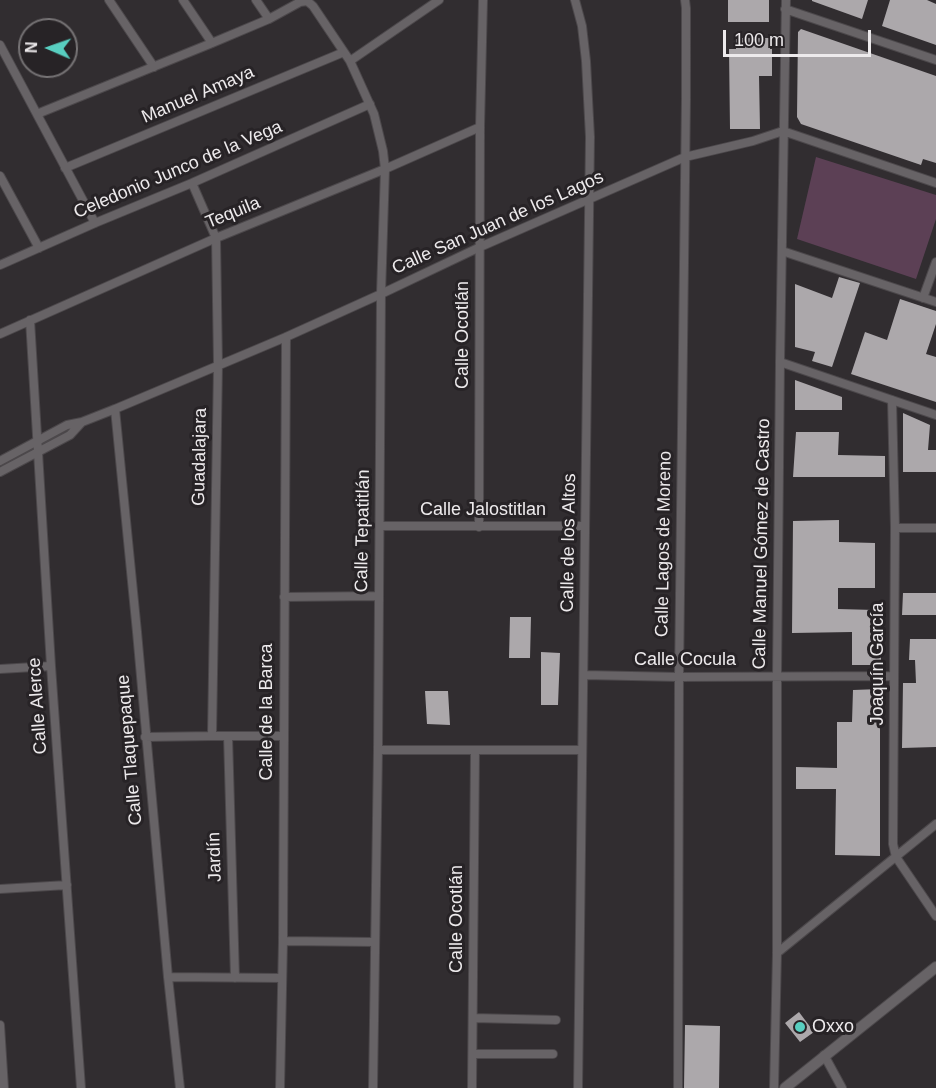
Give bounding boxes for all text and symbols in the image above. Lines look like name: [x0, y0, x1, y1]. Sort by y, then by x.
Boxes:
north arrow: [18, 18, 78, 78]
scale bar: [726, 18, 874, 56]
text: 100 m: [734, 30, 784, 50]
text: N: [23, 41, 40, 53]
street label: Manuel Amaya: [139, 62, 257, 128]
street label: Celedonio Junco de la Vega: [71, 116, 285, 224]
street label: Calle San Juan de los Lagos: [389, 167, 607, 279]
street label: Tequila: [203, 192, 263, 234]
street label: Calle Ocotlán: [452, 281, 474, 389]
street label: Guadalajara: [188, 408, 212, 506]
street label: Calle Manuel Gómez de Castro: [749, 418, 775, 670]
street label: Calle Lagos de Moreno: [652, 451, 676, 637]
street label: Calle Tepatitlán: [351, 469, 375, 593]
street label: Calle de los Altos: [557, 473, 581, 613]
street label: Calle Jalostitlan: [420, 499, 546, 521]
street label: Joaquín García: [867, 602, 889, 726]
street label: Calle de la Barca: [256, 643, 278, 781]
street label: Calle Cocula: [634, 649, 736, 671]
street label: Calle Alerce: [24, 657, 52, 755]
street label: Calle Tlaquepaque: [113, 674, 147, 826]
street label: Jardín: [203, 832, 227, 882]
street label: Calle Ocotlán: [446, 865, 468, 973]
place label: Oxxo: [812, 1016, 854, 1038]
marker: Oxxo: [793, 1020, 807, 1034]

